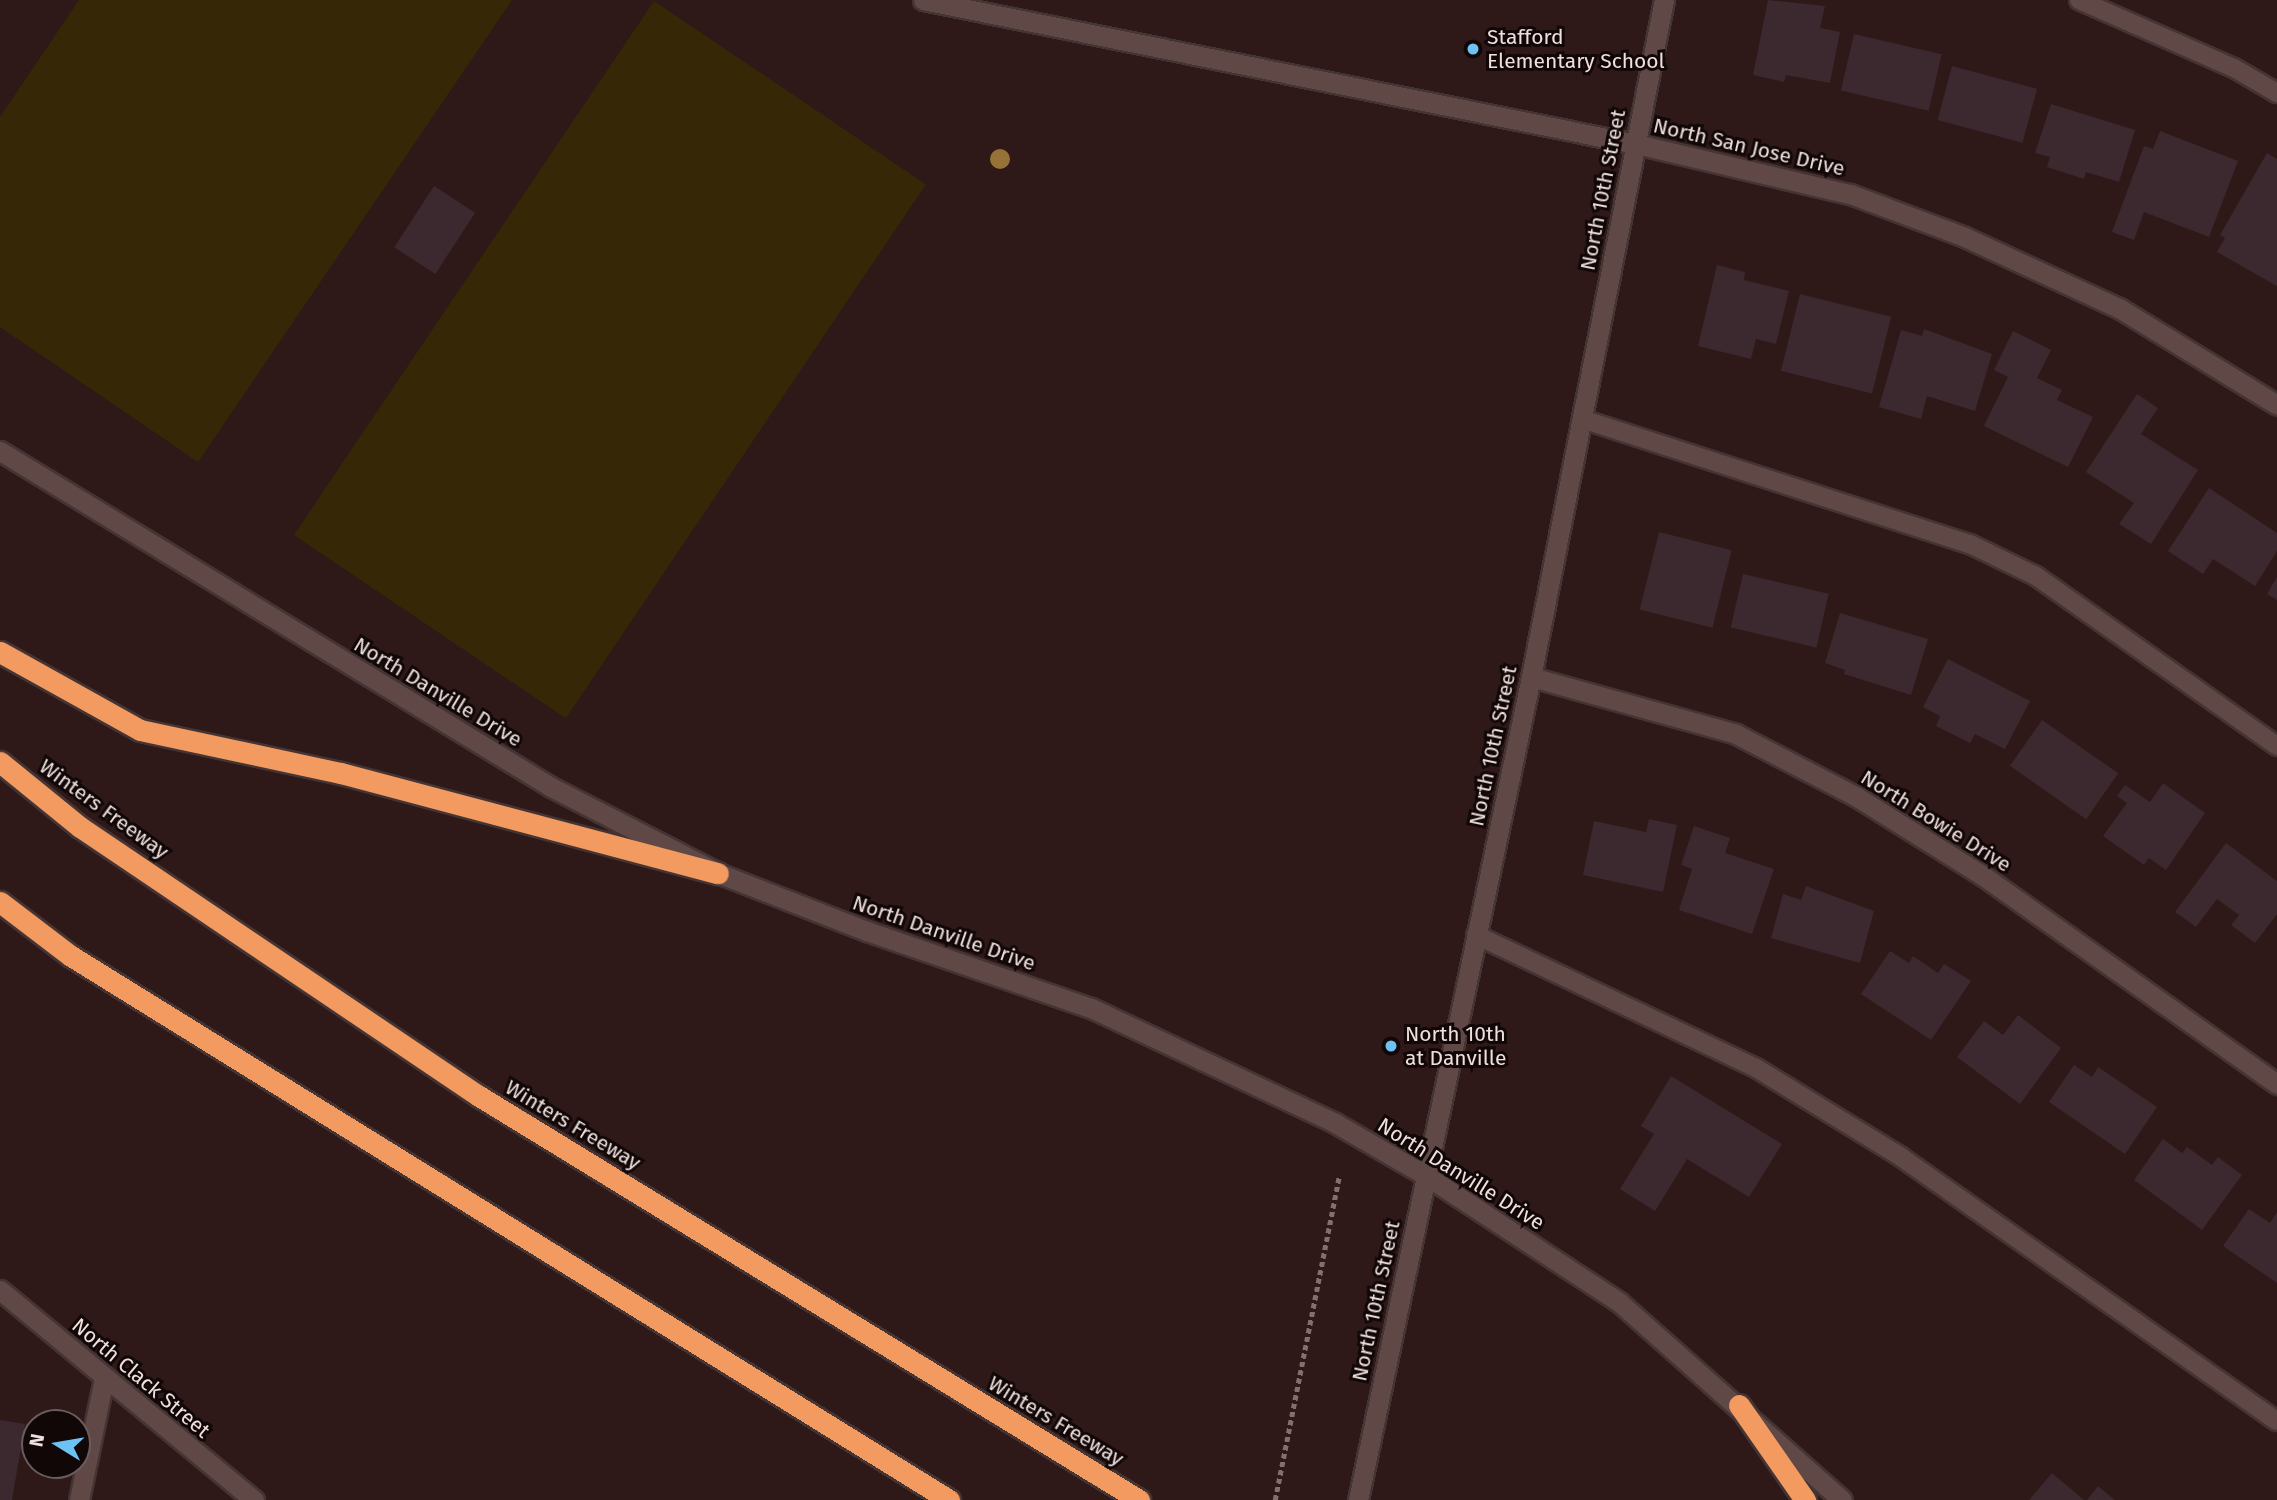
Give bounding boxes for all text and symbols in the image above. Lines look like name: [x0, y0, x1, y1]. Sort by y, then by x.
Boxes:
place label: Stafford Elementary School: [1487, 24, 1665, 74]
marker: Stafford Elementary School: [1465, 41, 1481, 57]
street label: North 10th Street: [1575, 107, 1631, 273]
street label: North San Jose Drive: [1651, 113, 1847, 181]
street label: North Danville Drive: [349, 632, 527, 752]
street label: North 10th Street: [1464, 663, 1522, 829]
street label: Winters Freeway: [34, 754, 174, 864]
street label: North Bowie Drive: [1856, 765, 2016, 877]
street label: North Danville Drive: [849, 890, 1039, 976]
place label: North 10th at Danville: [1405, 1021, 1506, 1071]
marker: North 10th at Danville: [1383, 1038, 1399, 1054]
street label: Winters Freeway: [501, 1075, 645, 1175]
street label: North Danville Drive: [1373, 1113, 1549, 1235]
street label: North 10th Street: [1347, 1218, 1405, 1384]
street label: North Clack Street: [67, 1313, 215, 1443]
street label: Winters Freeway: [984, 1371, 1128, 1471]
north arrow: [21, 1409, 91, 1479]
text: N: [24, 1432, 49, 1449]

